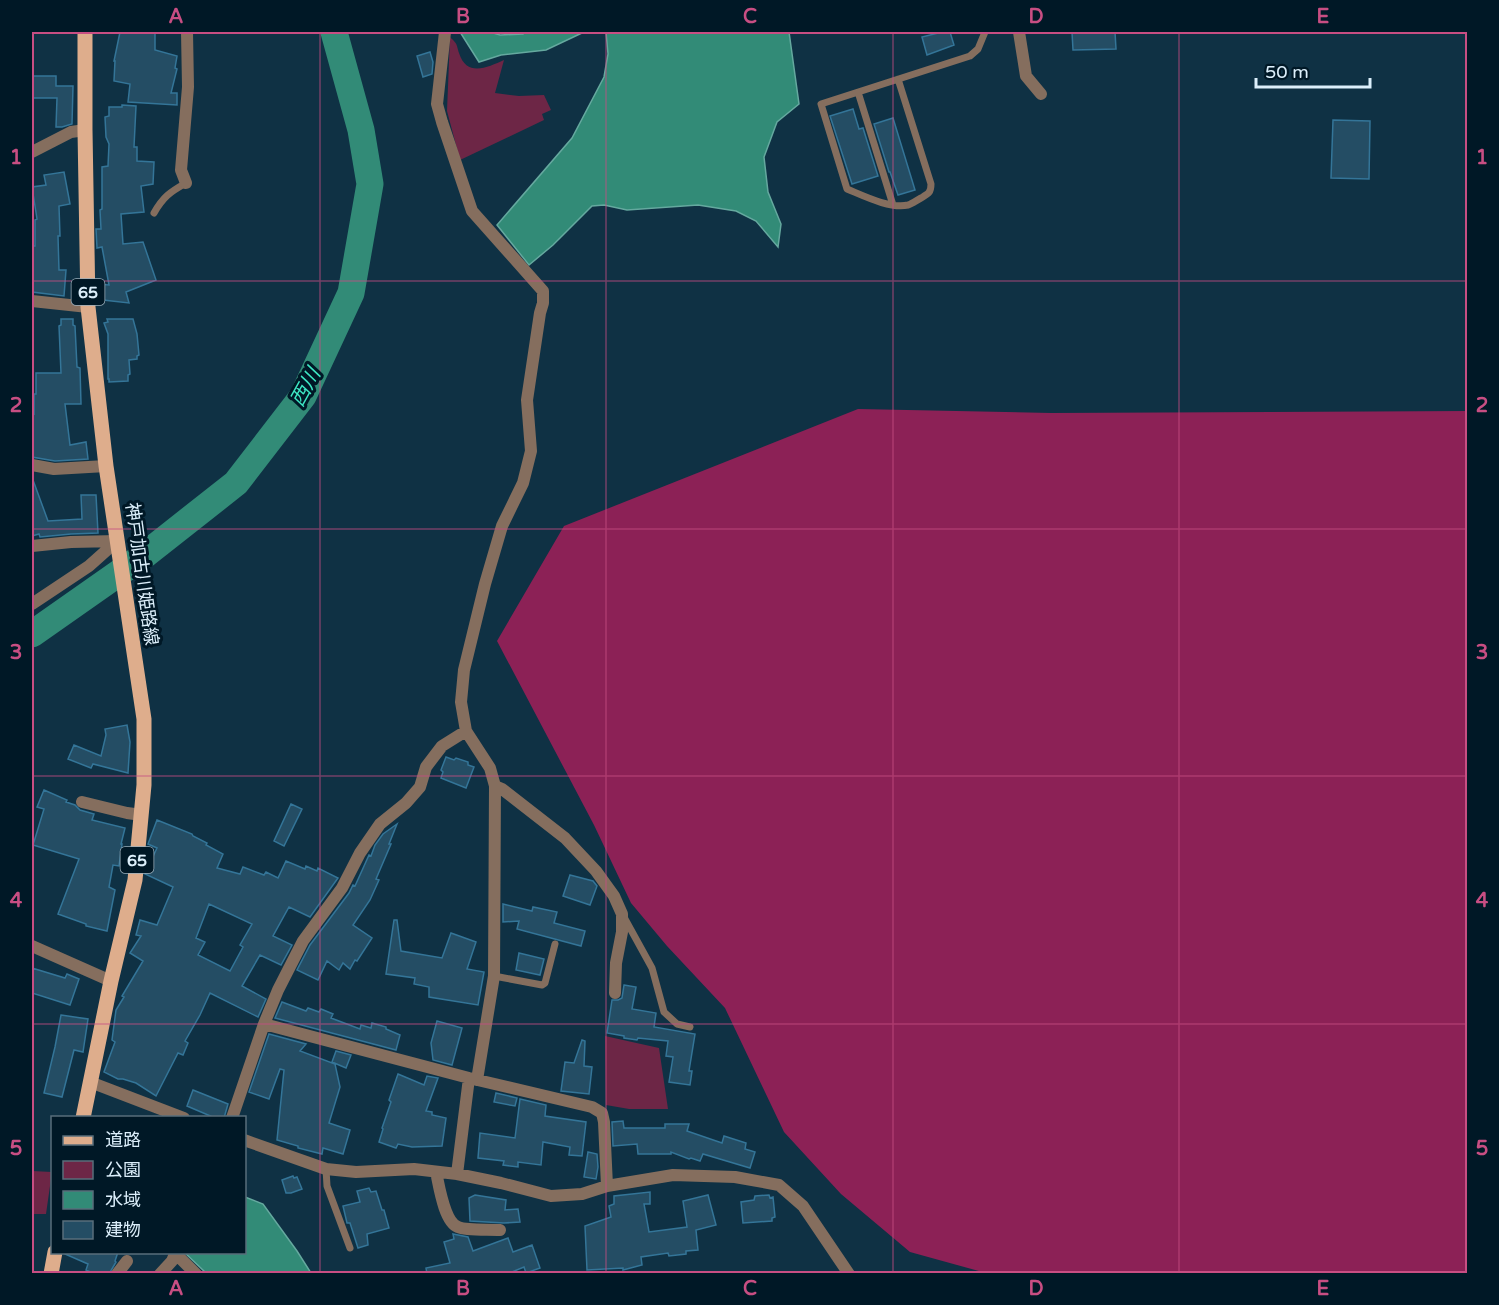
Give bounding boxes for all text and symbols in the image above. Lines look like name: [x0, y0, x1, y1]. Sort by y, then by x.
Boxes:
text: A: [169, 5, 184, 29]
text: B: [456, 5, 470, 29]
text: C: [743, 5, 757, 29]
text: D: [1028, 5, 1044, 29]
text: E: [1317, 5, 1330, 29]
scale bar: [1256, 51, 1370, 89]
text: 50 m: [1265, 61, 1309, 83]
text: 1: [10, 146, 22, 170]
text: 1: [1476, 146, 1488, 170]
road number: 65: [72, 279, 104, 305]
water label: 西川: [286, 362, 327, 411]
text: 2: [10, 394, 22, 418]
text: 2: [1476, 394, 1488, 418]
street label: 神戸加古川姫路線: [121, 501, 163, 647]
text: 3: [10, 641, 22, 665]
text: 3: [1476, 641, 1488, 665]
road number: 65: [120, 847, 154, 873]
text: 4: [10, 889, 23, 913]
text: 4: [1476, 889, 1489, 913]
legend: [51, 1116, 246, 1254]
text: 道路: [105, 1129, 141, 1151]
text: 5: [10, 1137, 22, 1161]
text: 5: [1476, 1137, 1488, 1161]
text: 公園: [105, 1159, 141, 1181]
text: 水域: [105, 1189, 141, 1211]
text: 建物: [105, 1219, 141, 1241]
text: A: [169, 1277, 184, 1301]
text: B: [456, 1277, 470, 1301]
text: C: [743, 1277, 757, 1301]
text: D: [1028, 1277, 1044, 1301]
text: E: [1317, 1277, 1330, 1301]

